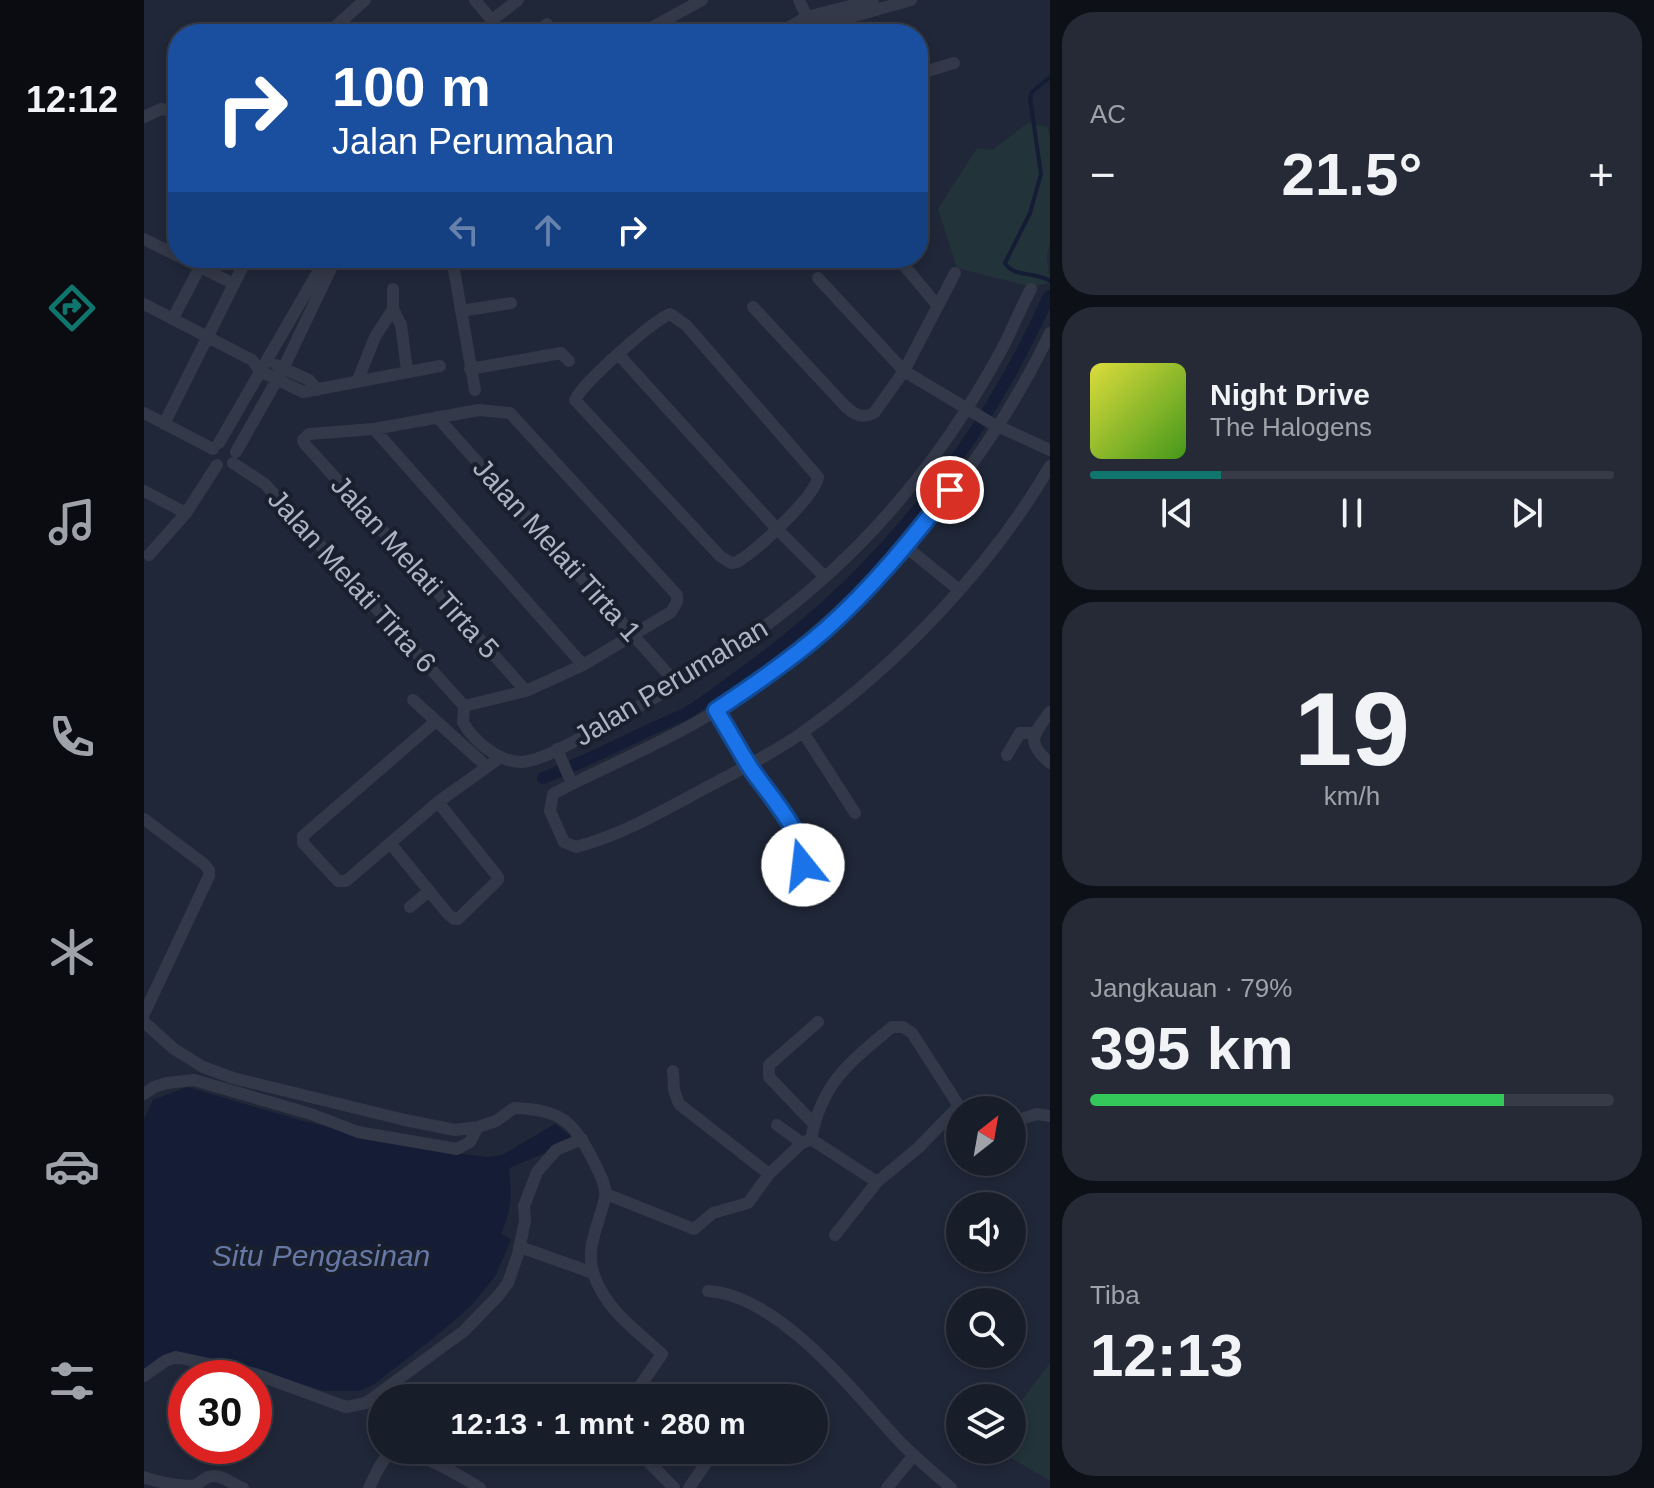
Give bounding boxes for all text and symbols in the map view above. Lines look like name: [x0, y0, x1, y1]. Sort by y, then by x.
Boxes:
text: 100 m: [332, 55, 491, 118]
icon: right: [200, 56, 304, 160]
text: 12:12: [26, 79, 118, 120]
text: AC: [1090, 99, 1126, 129]
text: Jalan Perumahan: [332, 121, 614, 162]
text: 21.5°: [1282, 141, 1422, 208]
text: −: [1090, 150, 1116, 199]
text: +: [1588, 150, 1614, 199]
icon: left: [442, 208, 486, 252]
icon: ahead: [526, 208, 570, 252]
icon: right: [610, 208, 654, 252]
icon: directions: [44, 280, 100, 336]
text: Night Drive: [1210, 378, 1370, 411]
text: The Halogens: [1210, 412, 1372, 442]
street label: Jalan Melati Tirta 1: [467, 452, 647, 648]
pin: [916, 456, 984, 524]
icon: arrive: [928, 468, 972, 512]
street label: Jalan Melati Tirta 5: [325, 469, 505, 665]
street label: Jalan Melati Tirta 6: [262, 483, 442, 679]
icon: previous: [1155, 491, 1199, 535]
icon: pause: [1330, 491, 1374, 535]
icon: next: [1505, 491, 1549, 535]
icon: music: [44, 494, 100, 550]
street label: Jalan Perumahan: [569, 612, 773, 752]
text: 19: [1294, 671, 1410, 787]
icon: phone: [44, 709, 100, 765]
text: km/h: [1324, 781, 1380, 811]
position arrow: [761, 823, 845, 907]
icon: climate: [44, 924, 100, 980]
text: Jangkauan · 79%: [1090, 973, 1292, 1003]
text: 395 km: [1090, 1015, 1294, 1082]
north arrow: [946, 1096, 1026, 1176]
map controls: [946, 1096, 1026, 1464]
icon: car: [44, 1138, 100, 1194]
button: sound: [946, 1192, 1026, 1272]
water label: Situ Pengasinan: [212, 1239, 430, 1272]
text: Tiba: [1090, 1280, 1140, 1310]
button: search: [946, 1288, 1026, 1368]
text: 12:13: [1090, 1322, 1243, 1389]
icon: filters: [44, 1353, 100, 1409]
speed limit sign: 30: [168, 1360, 272, 1464]
button: layers: [946, 1384, 1026, 1464]
text: 12:13 · 1 mnt · 280 m: [450, 1407, 746, 1440]

